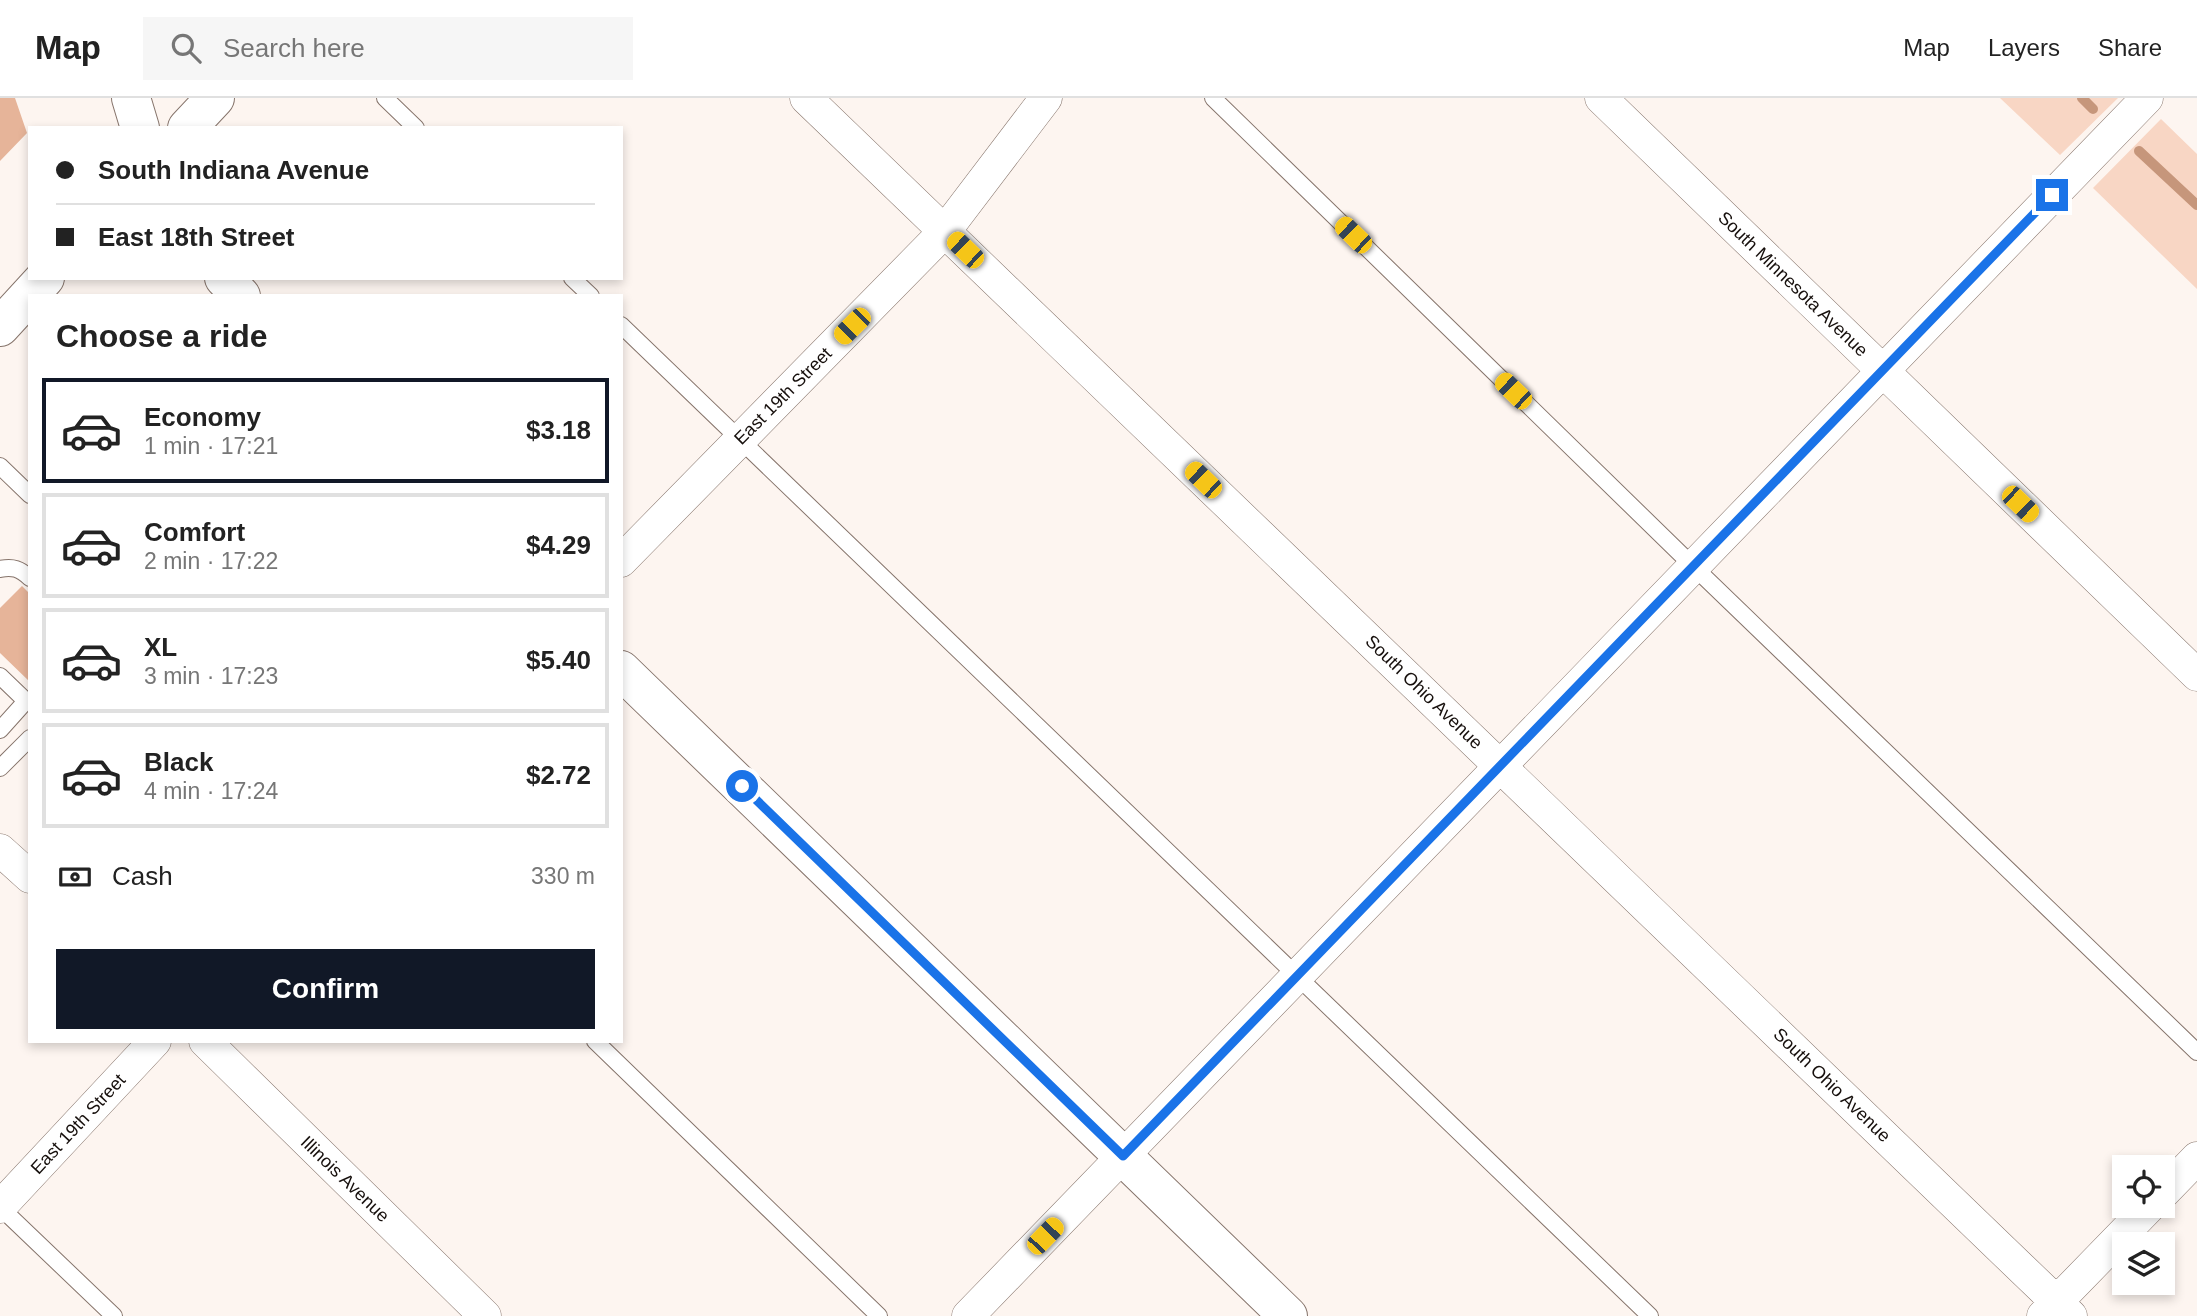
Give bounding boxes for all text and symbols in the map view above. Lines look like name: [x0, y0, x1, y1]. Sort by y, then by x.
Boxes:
search box: [143, 17, 633, 80]
text: Map: [35, 29, 101, 66]
icon: search: [167, 29, 205, 67]
text: Search here: [223, 33, 365, 63]
text: Map: [1903, 34, 1950, 61]
text: Layers: [1988, 34, 2060, 61]
text: Share: [2098, 34, 2162, 61]
text: South Indiana Avenue: [98, 155, 369, 185]
route end: [2036, 179, 2068, 211]
street label: South Minnesota Avenue: [1714, 207, 1872, 361]
car: [1331, 213, 1376, 257]
text: East 18th Street: [98, 222, 295, 252]
car: [943, 228, 988, 272]
car: [830, 304, 875, 348]
text: Choose a ride: [56, 318, 268, 354]
street label: East 19th Street: [730, 343, 836, 449]
car: [1491, 369, 1536, 413]
icon: car: [60, 399, 123, 462]
text: Economy: [144, 402, 261, 432]
text: $3.18: [526, 415, 591, 445]
text: 1 min · 17:21: [144, 433, 278, 459]
car: [1181, 458, 1226, 502]
car: [1998, 482, 2043, 526]
icon: car: [60, 514, 123, 577]
text: Comfort: [144, 517, 245, 547]
text: $4.29: [526, 530, 591, 560]
text: 2 min · 17:22: [144, 548, 278, 574]
icon: car: [60, 629, 123, 692]
street label: South Ohio Avenue: [1361, 631, 1487, 753]
text: XL: [144, 632, 177, 662]
text: $5.40: [526, 645, 591, 675]
text: 3 min · 17:23: [144, 663, 278, 689]
icon: car: [60, 744, 123, 807]
text: Black: [144, 747, 213, 777]
text: $2.72: [526, 760, 591, 790]
route start: [726, 770, 758, 802]
text: 4 min · 17:24: [144, 778, 278, 804]
icon: cash: [56, 858, 94, 896]
text: Cash: [112, 861, 173, 891]
text: 330 m: [531, 863, 595, 889]
button: Confirm: [56, 949, 595, 1029]
street label: South Ohio Avenue: [1769, 1024, 1895, 1146]
street label: East 19th Street: [27, 1070, 129, 1178]
street label: Illinois Avenue: [297, 1132, 393, 1226]
map controls: [2112, 1155, 2175, 1295]
button: locate: [2112, 1155, 2175, 1218]
car: [1023, 1214, 1068, 1258]
button: layers: [2112, 1232, 2175, 1295]

